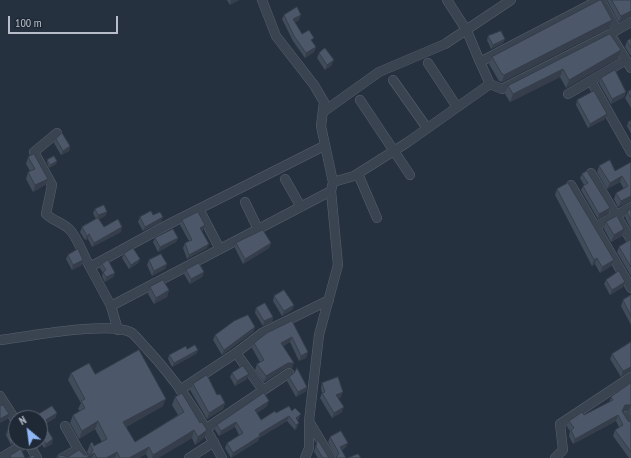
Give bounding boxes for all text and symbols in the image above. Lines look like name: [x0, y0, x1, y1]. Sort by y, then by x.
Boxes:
scale bar: [10, 8, 120, 34]
text: 100 m: [15, 15, 42, 30]
north arrow: [8, 410, 48, 450]
text: N: [17, 413, 29, 428]

